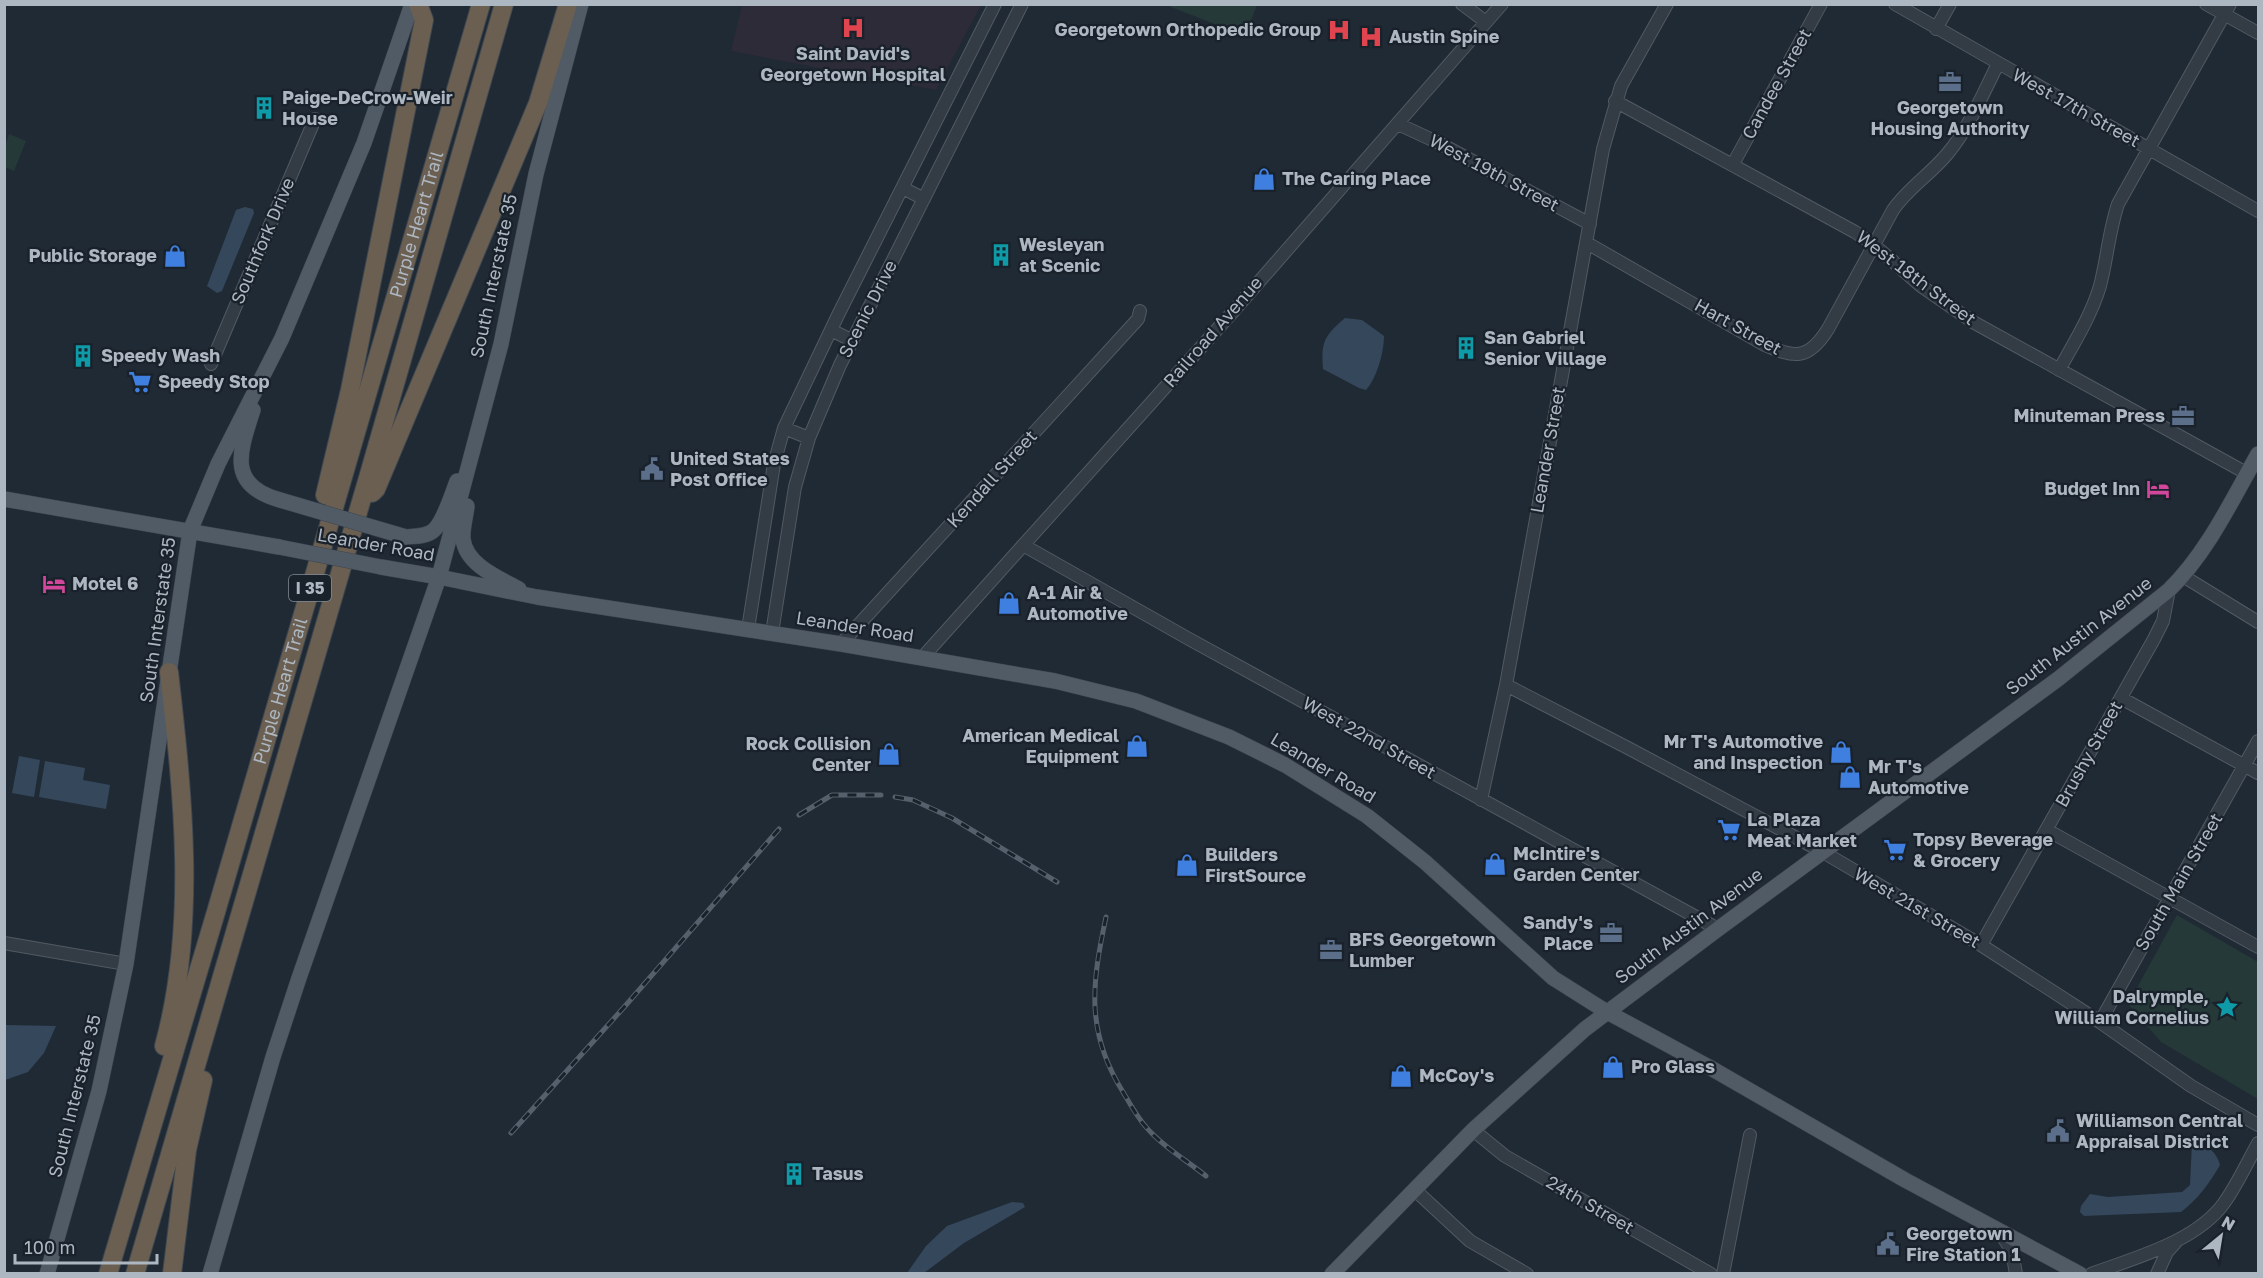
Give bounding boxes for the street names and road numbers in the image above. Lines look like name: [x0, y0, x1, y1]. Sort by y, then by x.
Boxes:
street label: Candee Street: [1737, 24, 1816, 143]
street label: West 17th Street: [2009, 63, 2144, 151]
street label: West 19th Street: [1426, 129, 1563, 216]
street label: Purple Heart Trail: [384, 148, 448, 300]
street label: Southfork Drive: [226, 174, 299, 307]
street label: South Interstate 35: [465, 192, 521, 360]
street label: West 18th Street: [1852, 225, 1981, 329]
street label: Scenic Drive: [833, 256, 901, 361]
street label: Railroad Avenue: [1158, 271, 1266, 391]
street label: Hart Street: [1691, 293, 1786, 359]
street label: Leander Street: [1525, 385, 1569, 515]
street label: Kendall Street: [942, 425, 1041, 532]
street label: Leander Road: [316, 523, 437, 565]
street label: South Interstate 35: [134, 536, 180, 704]
street label: South Austin Avenue: [2001, 571, 2156, 699]
road number: I 35: [289, 575, 331, 601]
street label: Leander Road: [795, 606, 916, 646]
street label: Purple Heart Trail: [248, 614, 311, 767]
street label: West 22nd Street: [1299, 691, 1440, 783]
street label: Brushy Street: [2050, 697, 2126, 810]
street label: Leander Road: [1267, 727, 1380, 807]
street label: South Main Street: [2130, 809, 2226, 954]
street label: South Austin Avenue: [1610, 862, 1767, 988]
street label: West 21st Street: [1851, 862, 1984, 952]
street label: South Interstate 35: [43, 1012, 105, 1179]
street label: 24th Street: [1543, 1170, 1638, 1238]

